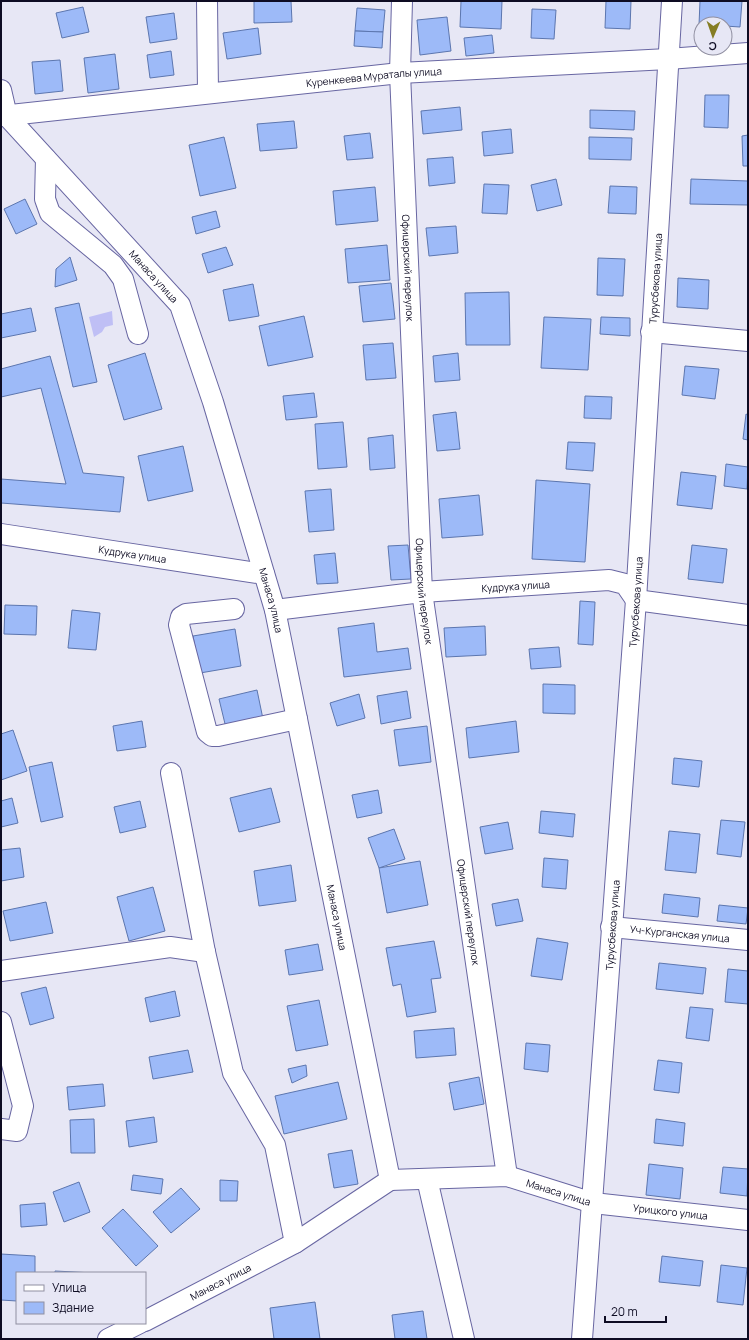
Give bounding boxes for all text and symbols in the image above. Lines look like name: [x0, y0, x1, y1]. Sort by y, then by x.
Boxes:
north arrow: [693, 16, 733, 56]
text: С: [708, 39, 717, 54]
street label: Куренкеева Мураталы улица: [305, 64, 442, 90]
street label: Офицерский переулок: [399, 214, 418, 323]
street label: Турусбекова улица: [646, 233, 665, 324]
street label: Манаса улица: [126, 247, 181, 306]
street label: Офицерский переулок: [413, 538, 437, 646]
street label: Кудрука улица: [98, 542, 167, 566]
street label: Турусбекова улица: [626, 556, 646, 648]
street label: Манаса улица: [256, 566, 286, 634]
street label: Кудрука улица: [481, 577, 550, 595]
street label: Офицерский переулок: [454, 858, 483, 967]
street label: Турусбекова улица: [602, 879, 623, 971]
street label: Манаса улица: [324, 883, 350, 952]
street label: Уч-Курганская улица: [629, 922, 730, 945]
street label: Манаса улица: [525, 1175, 593, 1209]
street label: Урицкого улица: [632, 1200, 709, 1223]
street label: Манаса улица: [188, 1260, 253, 1303]
legend: [16, 1272, 146, 1324]
text: Улица: [52, 1279, 86, 1296]
scale bar: [605, 1298, 666, 1324]
text: Здание: [52, 1299, 94, 1316]
text: 20 m: [611, 1303, 638, 1320]

